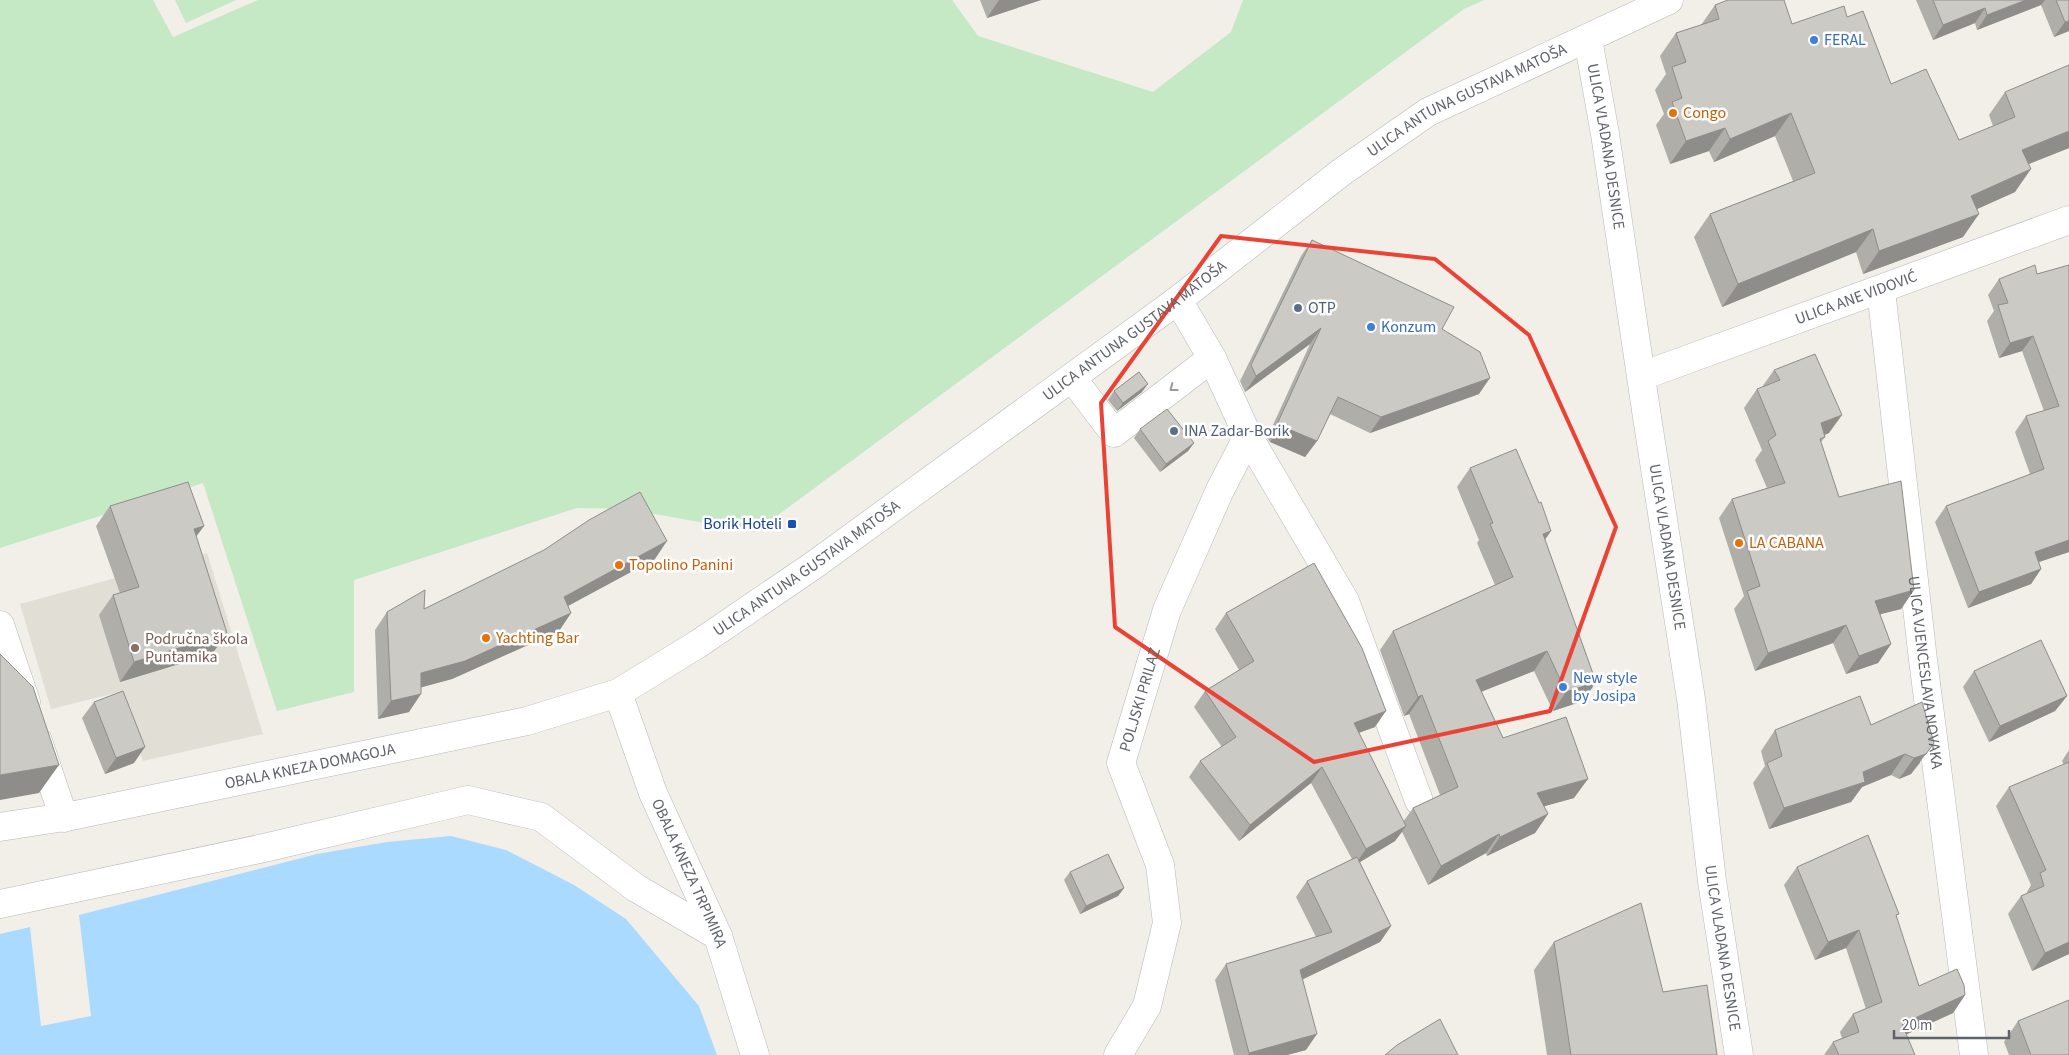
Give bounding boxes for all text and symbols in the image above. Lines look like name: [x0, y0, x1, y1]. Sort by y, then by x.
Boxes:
place label: FERAL: [1824, 29, 1866, 51]
marker: FERAL: [1808, 34, 1820, 46]
street label: ULICA ANTUNA GUSTAVA MATOŠA: [1363, 38, 1571, 162]
street label: ULICA VLADANA DESNICE: [1582, 62, 1630, 231]
place label: Congo: [1683, 102, 1726, 124]
marker: Congo: [1667, 107, 1679, 119]
street label: ULICA ANTUNA GUSTAVA MATOŠA: [1038, 255, 1231, 406]
street label: ULICA ANE VIDOVIĆ: [1792, 265, 1920, 330]
place label: OTP: [1308, 297, 1336, 319]
marker: OTP: [1292, 302, 1304, 314]
place label: Konzum: [1381, 316, 1436, 338]
marker: Konzum: [1365, 321, 1377, 333]
one-way arrow: [1170, 382, 1179, 390]
place label: INA Zadar-Borik: [1184, 420, 1290, 442]
marker: INA Zadar-Borik: [1168, 425, 1180, 437]
street label: ULICA VLADANA DESNICE: [1643, 462, 1691, 631]
street label: ULICA ANTUNA GUSTAVA MATOŠA: [709, 495, 905, 642]
place label: Borik Hoteli: [703, 513, 782, 535]
marker: Borik Hoteli: [786, 518, 798, 530]
place label: LA CABANA: [1749, 532, 1824, 554]
marker: LA CABANA: [1733, 537, 1745, 549]
place label: Topolino Panini: [629, 554, 733, 576]
marker: Topolino Panini: [613, 559, 625, 571]
street label: ULICA VJENCESLAVA NOVAKA: [1903, 575, 1948, 771]
place label: Yachting Bar: [495, 627, 579, 649]
place label: Područna škola Puntamika: [145, 628, 248, 668]
marker: Yachting Bar: [480, 632, 492, 644]
marker: Područna škola Puntamika: [129, 642, 141, 654]
street label: POLJSKI PRILAZ: [1114, 645, 1166, 755]
place label: New style by Josipa: [1573, 667, 1637, 707]
marker: New style by Josipa: [1557, 681, 1569, 693]
street label: OBALA KNEZA DOMAGOJA: [223, 738, 398, 795]
street label: OBALA KNEZA TRPIMIRA: [646, 795, 732, 951]
street label: ULICA VLADANA DESNICE: [1699, 864, 1746, 1033]
scale bar: [1894, 1008, 2009, 1040]
text: 20 m: [1902, 1015, 1932, 1036]

